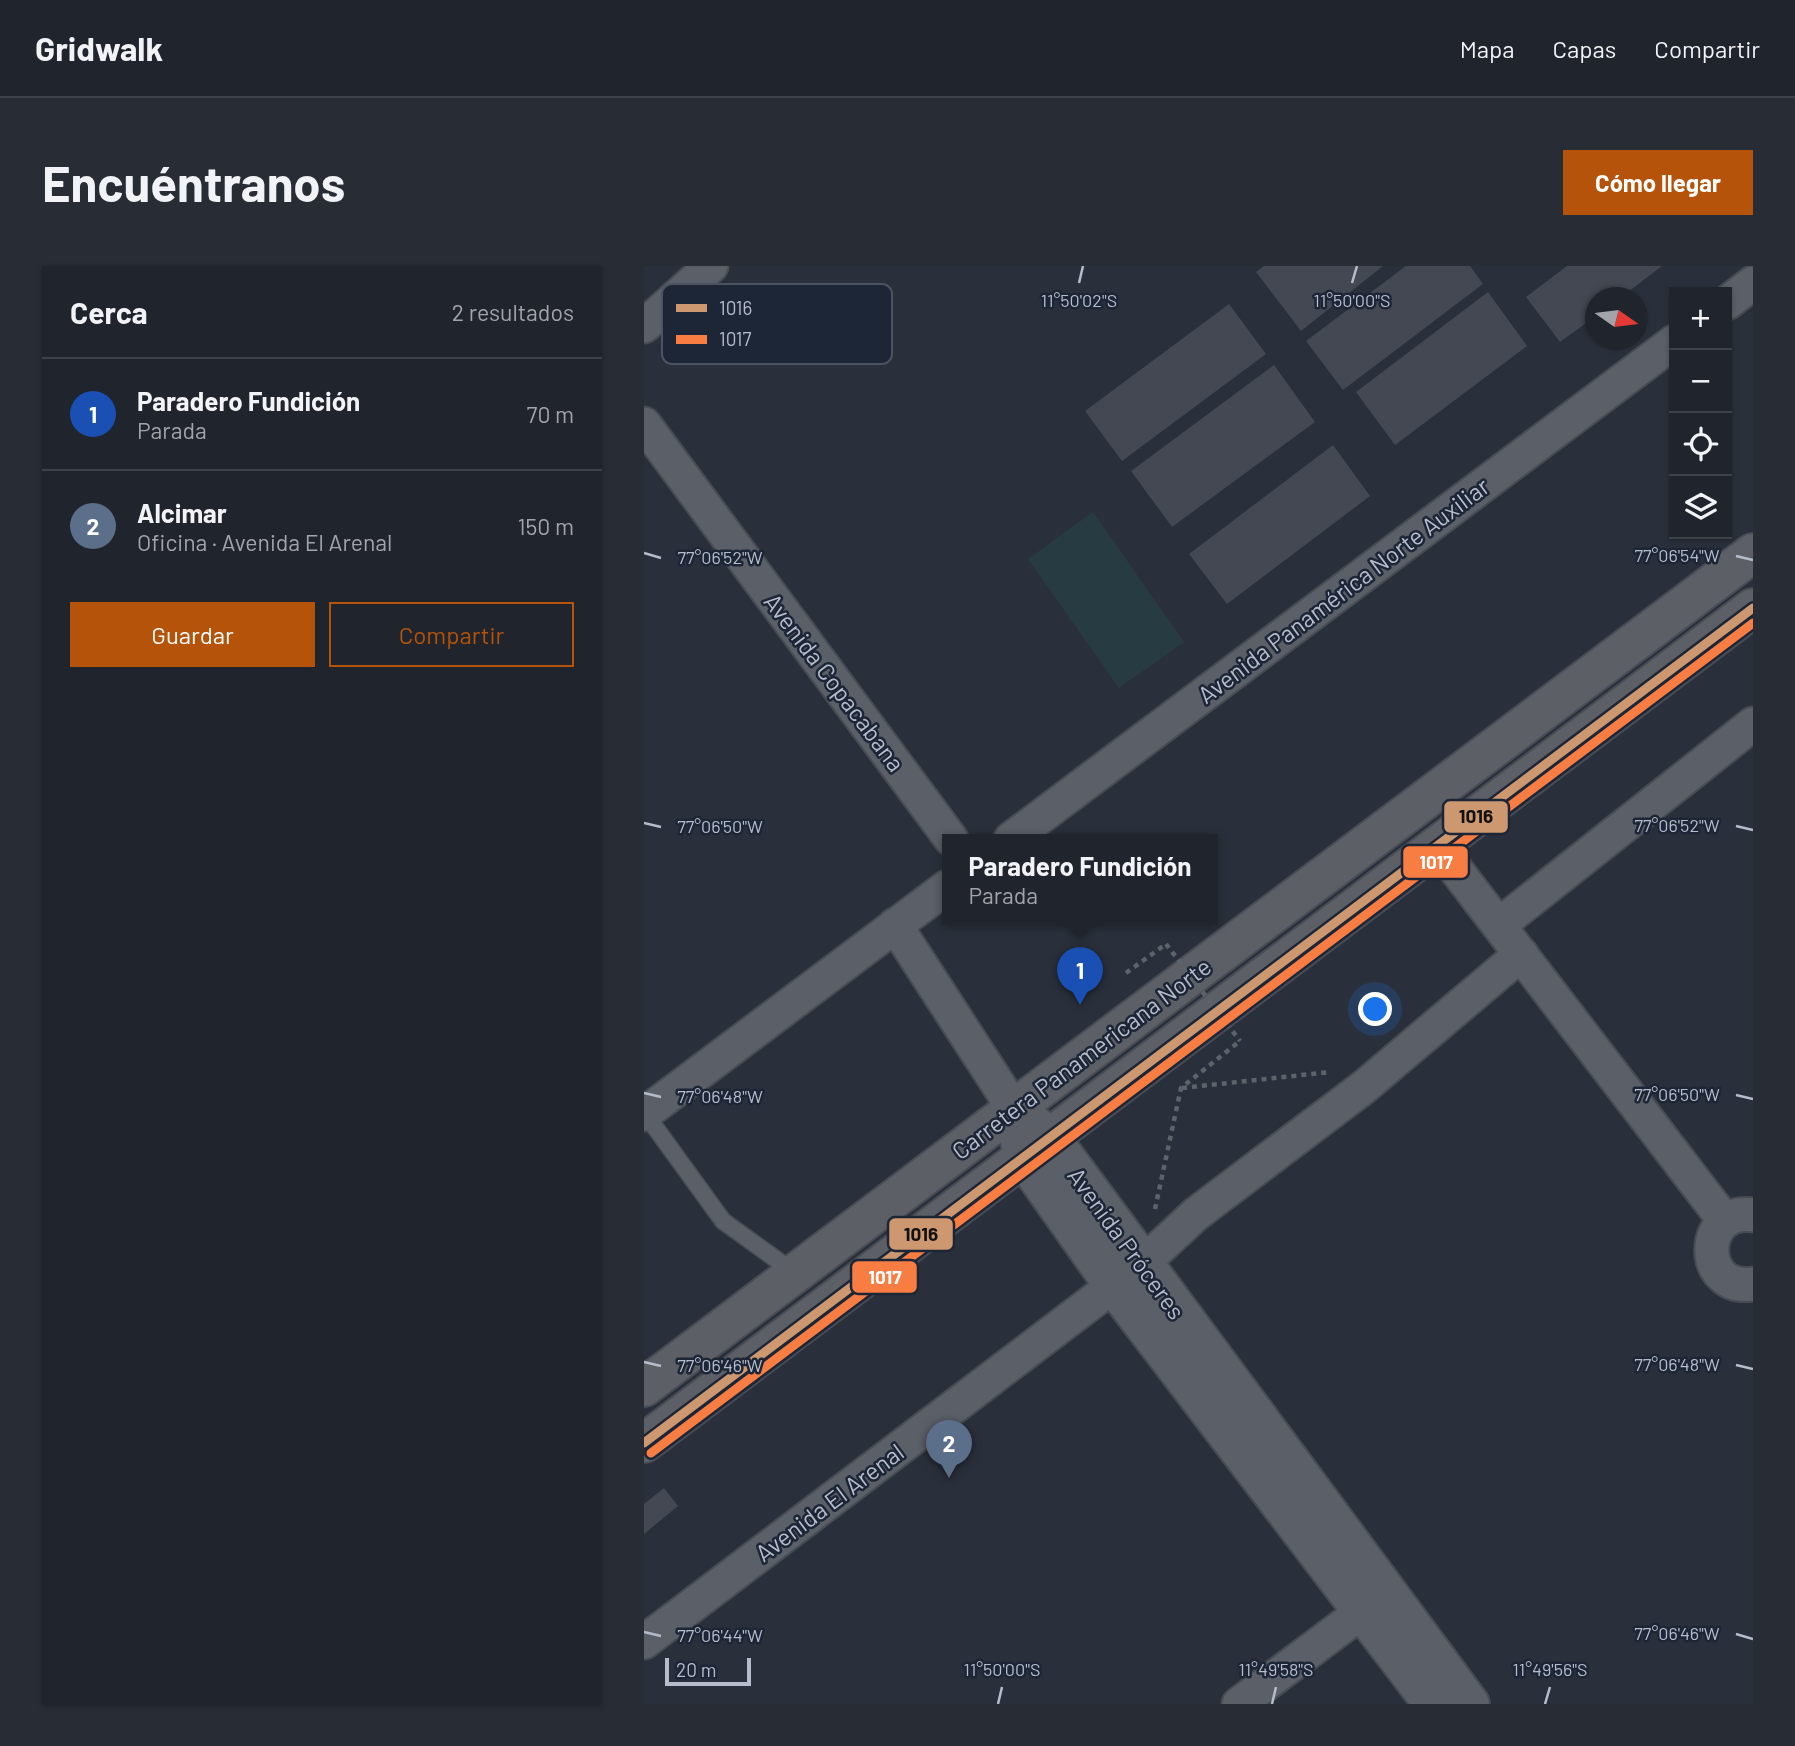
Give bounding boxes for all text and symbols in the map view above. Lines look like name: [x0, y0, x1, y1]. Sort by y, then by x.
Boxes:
text: Gridwalk: [35, 28, 163, 68]
text: Mapa: [1460, 34, 1515, 63]
text: Capas: [1553, 34, 1616, 63]
text: Compartir: [1654, 34, 1760, 63]
button: Cómo llegar: [1563, 150, 1753, 215]
text: Encuéntranos: [42, 153, 345, 212]
legend: [662, 284, 892, 364]
north arrow: [1585, 287, 1648, 350]
map controls: [1669, 287, 1732, 539]
button: +: [1669, 287, 1732, 350]
text: 11°50'02"S: [1041, 289, 1117, 311]
text: 11°50'00"S: [1314, 289, 1390, 311]
text: Cerca: [70, 294, 148, 330]
text: 1016: [719, 296, 752, 319]
text: 2 resultados: [452, 298, 574, 326]
text: 1017: [719, 327, 752, 350]
button: −: [1669, 350, 1732, 413]
text: Paradero Fundición: [137, 385, 360, 416]
text: 1: [89, 400, 97, 428]
text: 70 m: [527, 400, 574, 428]
button: locate: [1669, 413, 1732, 476]
text: Parada: [137, 416, 207, 444]
street label: Avenida Panamérica Norte Auxiliar: [1192, 471, 1495, 709]
button: layers: [1669, 476, 1732, 539]
text: Alcimar: [137, 497, 227, 528]
text: 2: [87, 512, 99, 540]
text: 150 m: [518, 512, 574, 540]
text: Oficina · Avenida El Arenal: [137, 528, 392, 556]
text: 77°06'54"W: [1634, 544, 1720, 566]
text: 77°06'52"W: [677, 546, 763, 568]
street label: Avenida Copacabana: [759, 587, 911, 777]
button: Guardar: [70, 602, 315, 667]
button: Compartir: [329, 602, 574, 667]
line badge: 1016: [1443, 800, 1509, 834]
text: 1016: [1459, 804, 1493, 827]
text: 77°06'52"W: [1634, 814, 1720, 836]
text: 77°06'50"W: [677, 815, 763, 837]
popup: [942, 834, 1218, 925]
line badge: 1017: [1402, 845, 1469, 879]
text: Paradero Fundición: [968, 850, 1192, 881]
text: 1017: [1419, 850, 1453, 873]
text: Parada: [968, 881, 1038, 909]
pin: 1: [1057, 947, 1103, 1005]
street label: Carretera Panamericana Norte: [946, 951, 1216, 1165]
your location: [1358, 992, 1392, 1026]
text: 77°06'50"W: [1634, 1083, 1720, 1105]
text: 77°06'48"W: [677, 1085, 763, 1107]
street label: Avenida Próceres: [1062, 1161, 1192, 1325]
line badge: 1016: [888, 1217, 954, 1251]
text: 1016: [904, 1222, 938, 1245]
line badge: 1017: [851, 1260, 918, 1294]
text: 1017: [868, 1265, 902, 1288]
text: 77°06'48"W: [1634, 1353, 1720, 1375]
text: 77°06'46"W: [677, 1354, 763, 1376]
pin: 2: [926, 1420, 972, 1478]
street label: Avenida El Arenal: [749, 1437, 909, 1567]
text: 77°06'46"W: [1634, 1622, 1720, 1644]
text: 77°06'44"W: [677, 1624, 763, 1646]
scale bar: [665, 1655, 751, 1687]
text: 20 m: [676, 1658, 716, 1681]
text: 11°50'00"S: [964, 1658, 1040, 1680]
text: 11°49'58"S: [1238, 1658, 1314, 1680]
text: 11°49'56"S: [1513, 1658, 1587, 1680]

